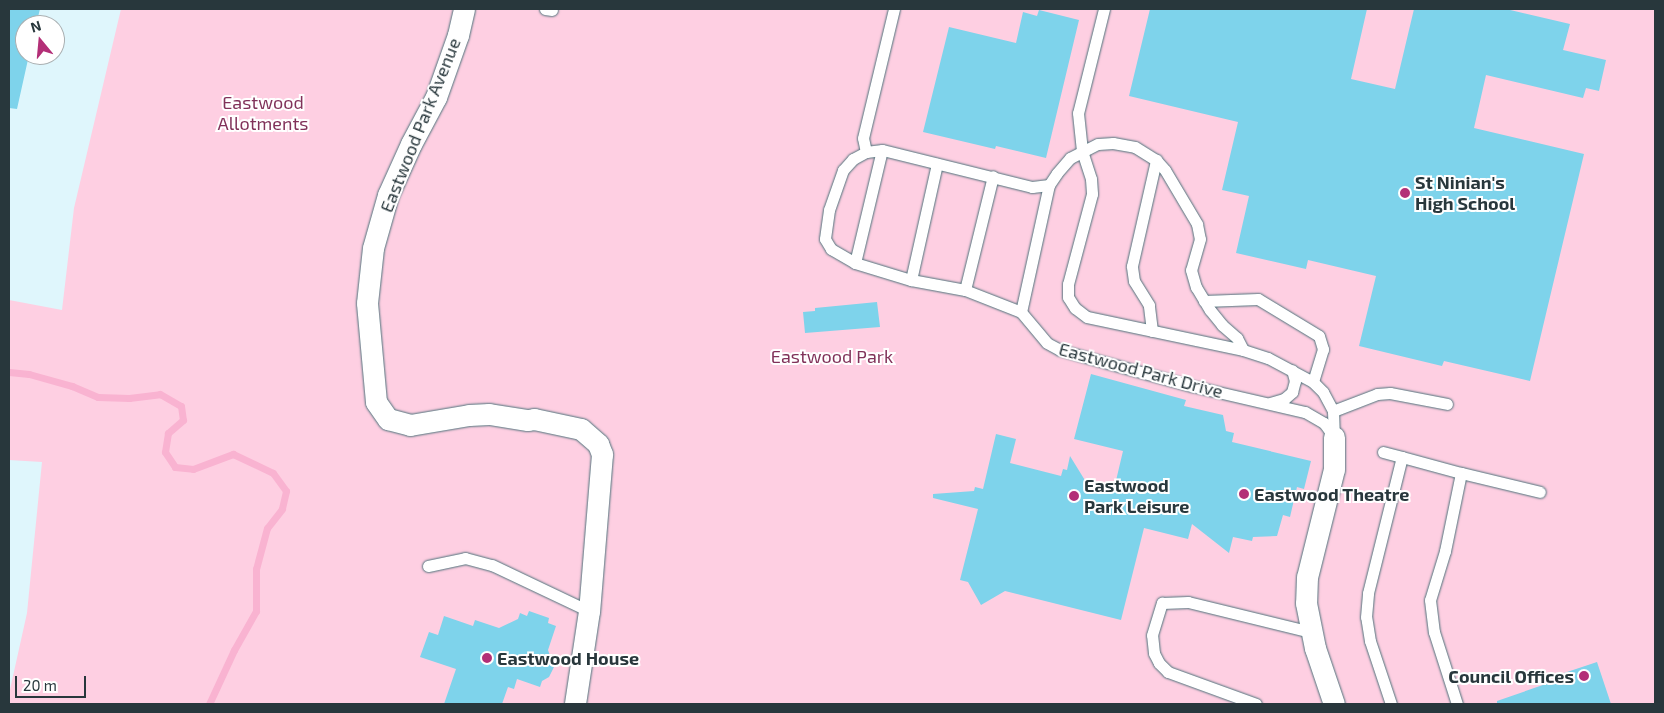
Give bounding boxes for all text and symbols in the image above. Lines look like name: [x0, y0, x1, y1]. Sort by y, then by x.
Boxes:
north arrow: [15, 15, 65, 65]
text: N: [28, 17, 43, 36]
street label: Eastwood Park Avenue: [375, 34, 465, 216]
park label: Eastwood Allotments: [218, 92, 308, 134]
place label: St Ninian's High School: [1415, 172, 1515, 214]
marker: St Ninian's High School: [1399, 187, 1411, 199]
street label: Eastwood Park Drive: [1057, 338, 1225, 402]
park label: Eastwood Park: [771, 345, 893, 367]
place label: Eastwood Park Leisure: [1084, 475, 1190, 518]
place label: Eastwood Theatre: [1254, 483, 1410, 505]
marker: Eastwood Theatre: [1238, 488, 1250, 500]
marker: Eastwood Park Leisure: [1068, 490, 1080, 502]
place label: Eastwood House: [497, 647, 639, 669]
marker: Eastwood House: [481, 652, 493, 664]
place label: Council Offices: [1448, 665, 1574, 687]
scale bar: [18, 666, 89, 698]
marker: Council Offices: [1578, 670, 1590, 682]
text: 20 m: [23, 676, 57, 694]

